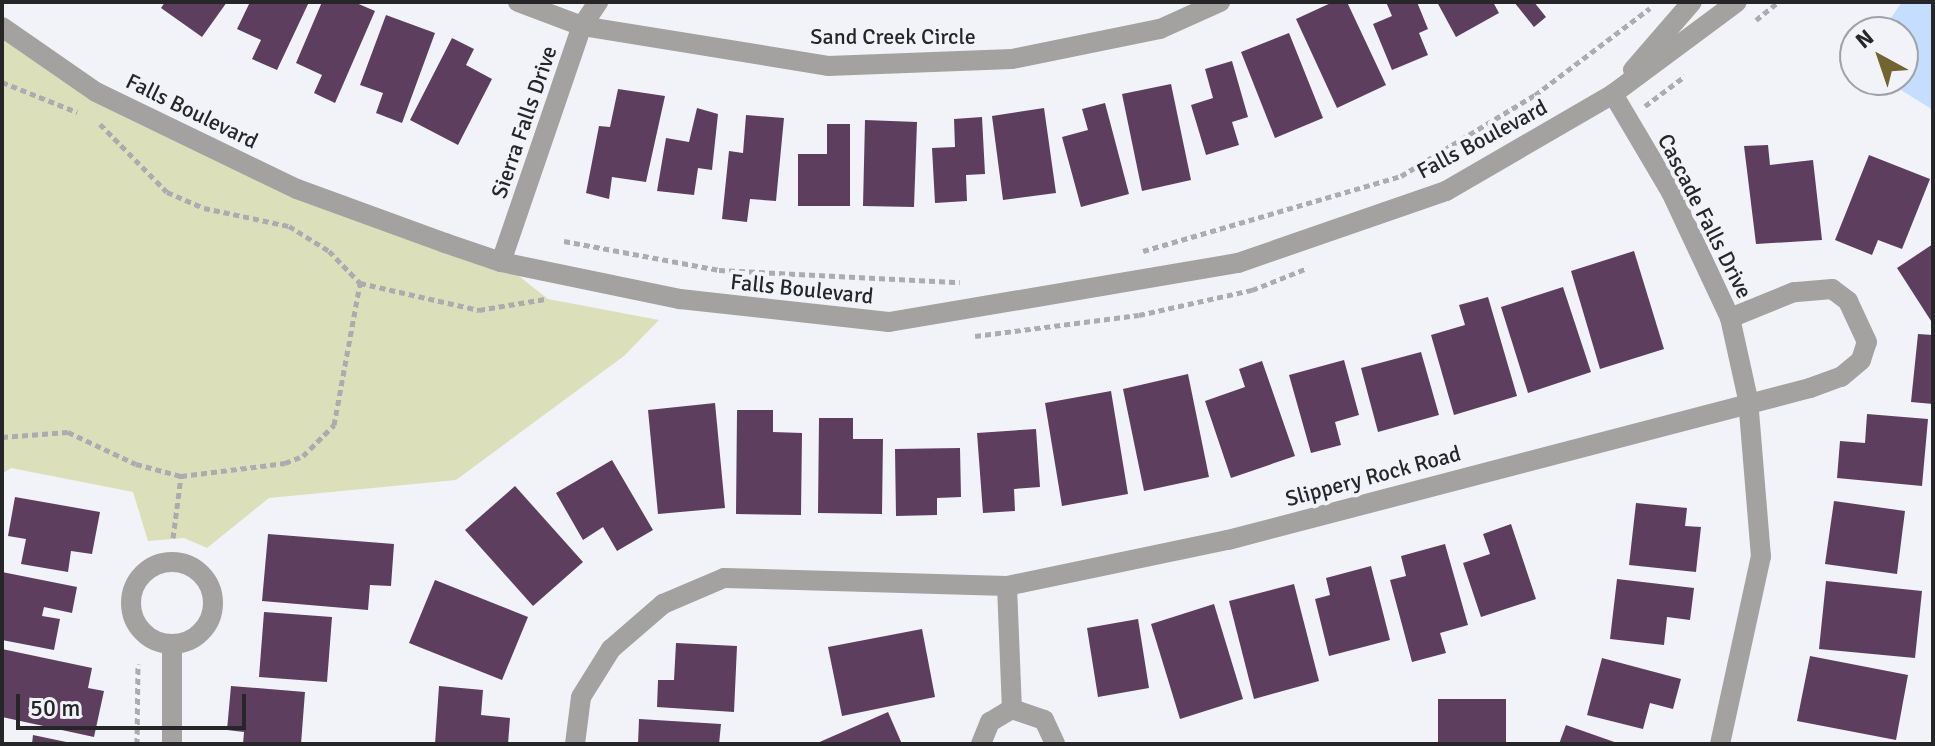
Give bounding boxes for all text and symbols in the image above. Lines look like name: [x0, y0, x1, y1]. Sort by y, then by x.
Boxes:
north arrow: [1839, 16, 1919, 96]
street label: Sand Creek Circle: [810, 24, 976, 50]
text: N: [1850, 24, 1879, 54]
street label: Sierra Falls Drive: [486, 42, 562, 202]
street label: Falls Boulevard: [122, 68, 262, 154]
street label: Falls Boulevard: [1412, 94, 1552, 184]
street label: Cascade Falls Drive: [1652, 129, 1758, 303]
street label: Falls Boulevard: [729, 268, 875, 310]
street label: Slippery Rock Road: [1282, 440, 1464, 512]
scale bar: [20, 678, 250, 728]
text: 50 m: [30, 693, 80, 723]

